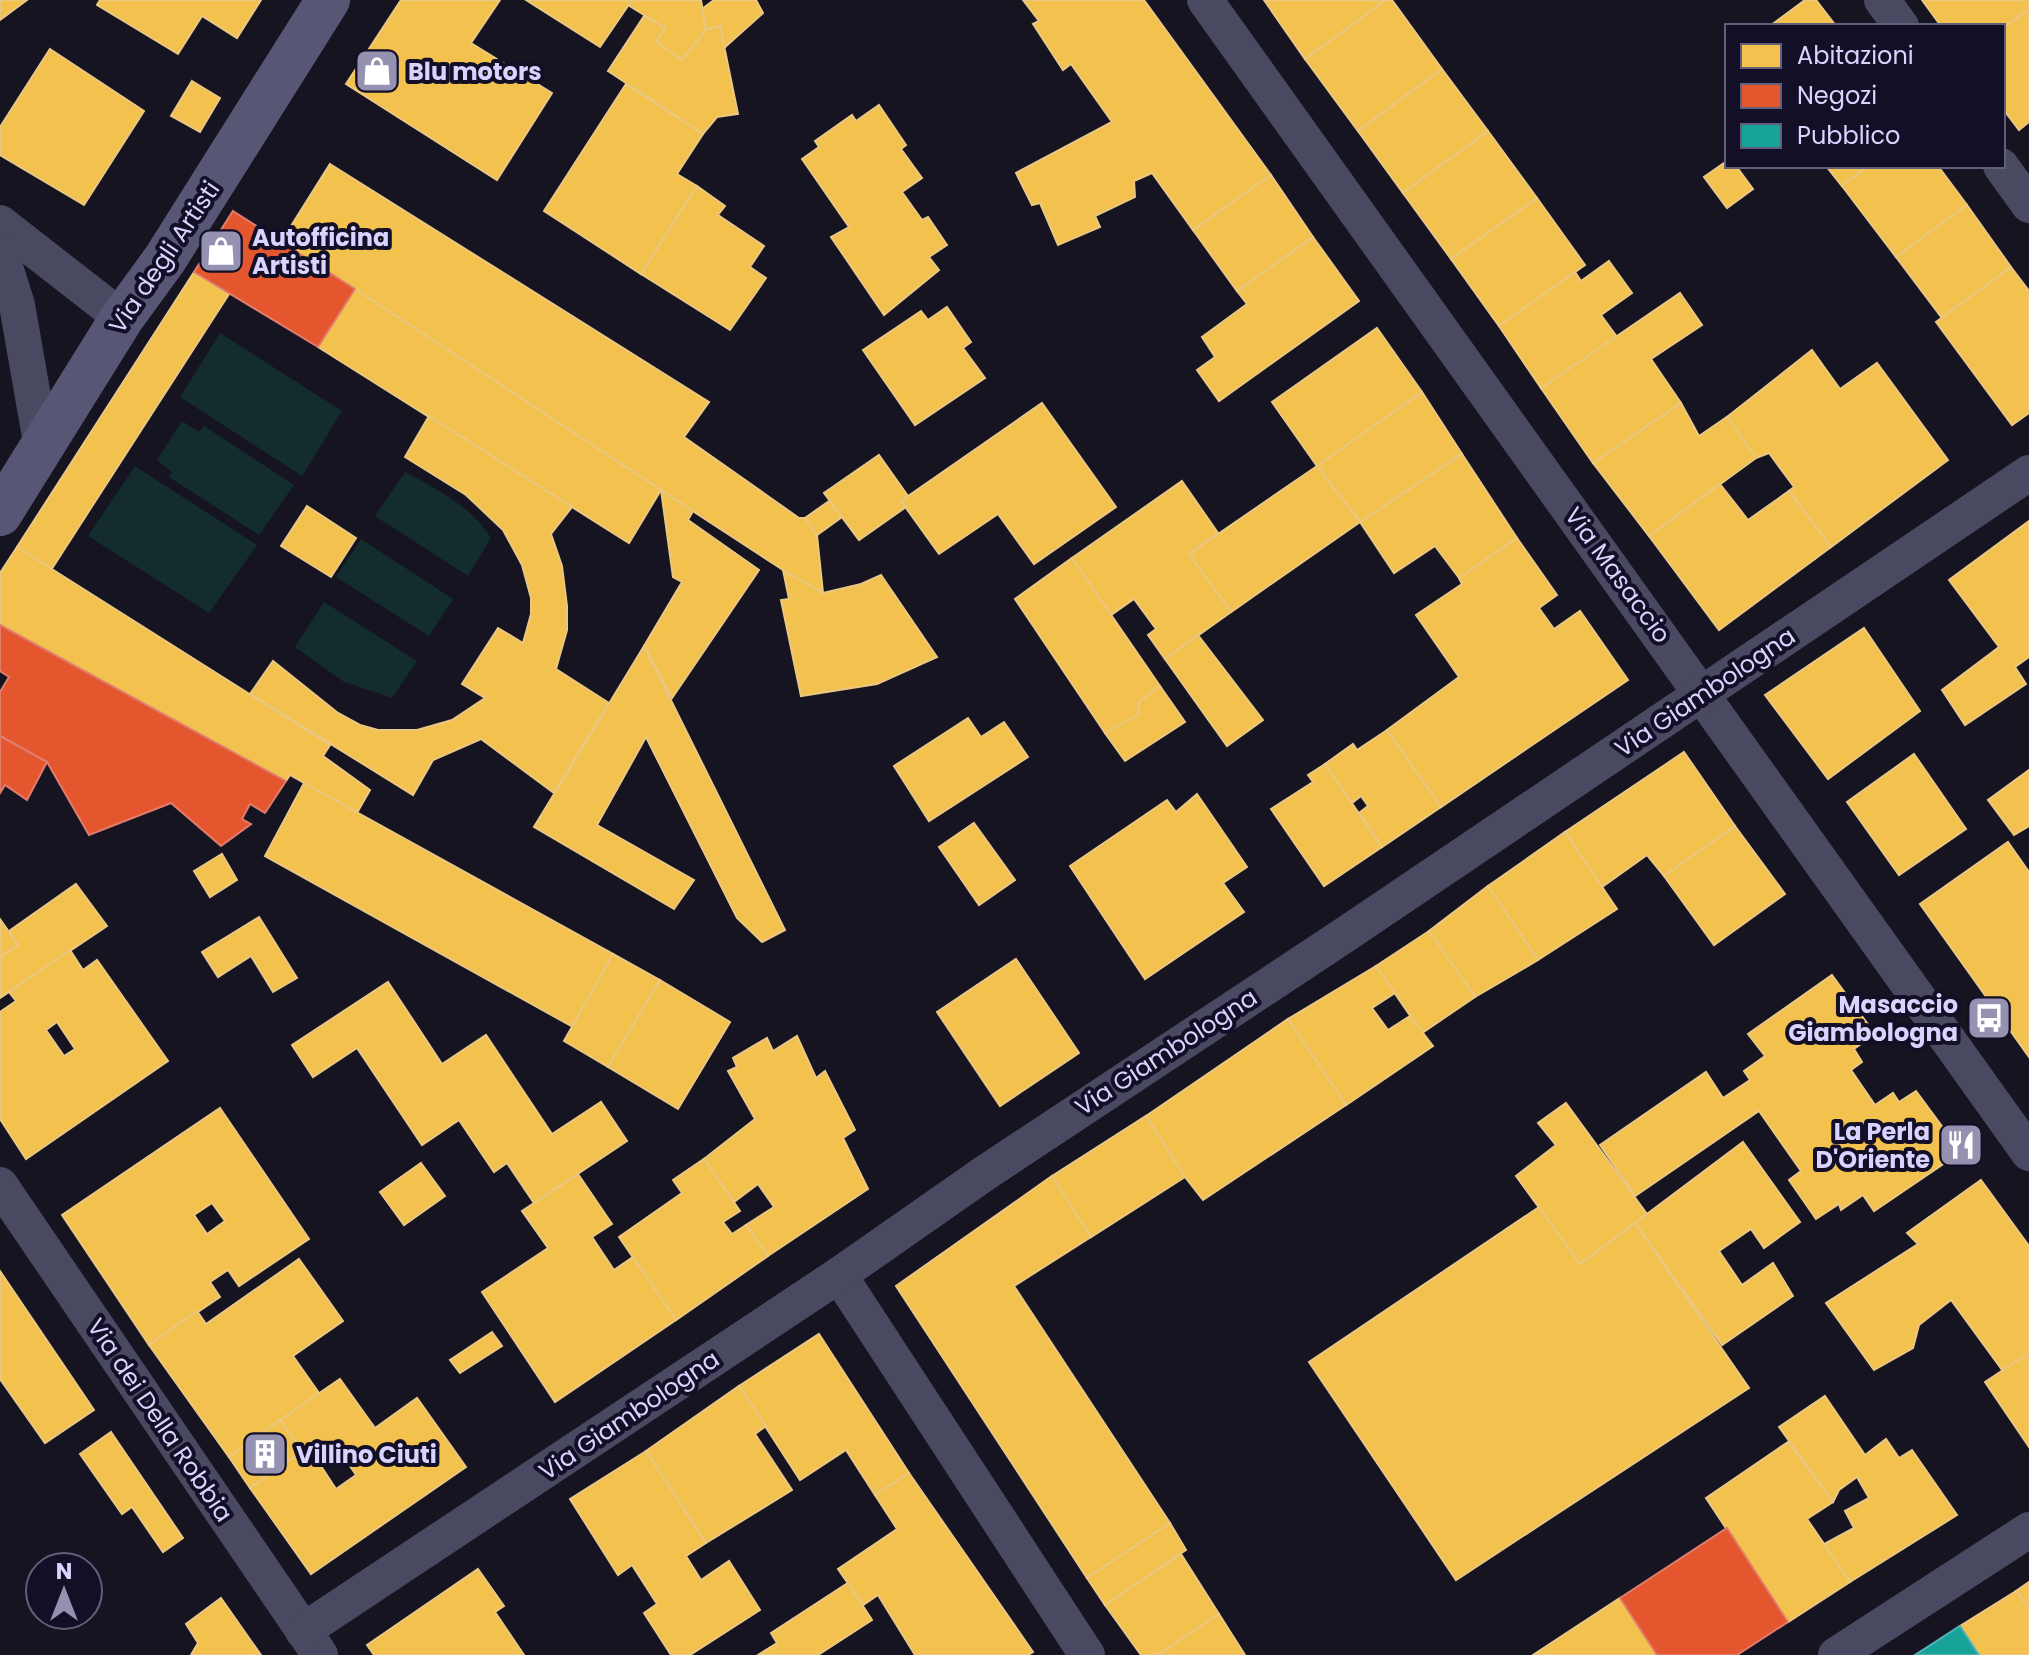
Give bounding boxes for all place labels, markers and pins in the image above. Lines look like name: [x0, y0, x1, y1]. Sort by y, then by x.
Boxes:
shop icon: Blu motors: [353, 47, 401, 95]
place label: Blu motors: [408, 55, 542, 88]
place label: Autofficina Artisti: [252, 221, 389, 282]
shop icon: Autofficina Artisti: [197, 227, 245, 275]
place label: Masaccio Giambologna: [1788, 988, 1958, 1049]
bus stop icon: Masaccio Giambologna: [1965, 994, 2013, 1042]
place label: La Perla D'Oriente: [1816, 1115, 1930, 1176]
restaurant icon: La Perla D'Oriente: [1937, 1121, 1985, 1169]
building icon: Villino Ciuti: [241, 1430, 289, 1478]
place label: Villino Ciuti: [296, 1438, 437, 1471]

